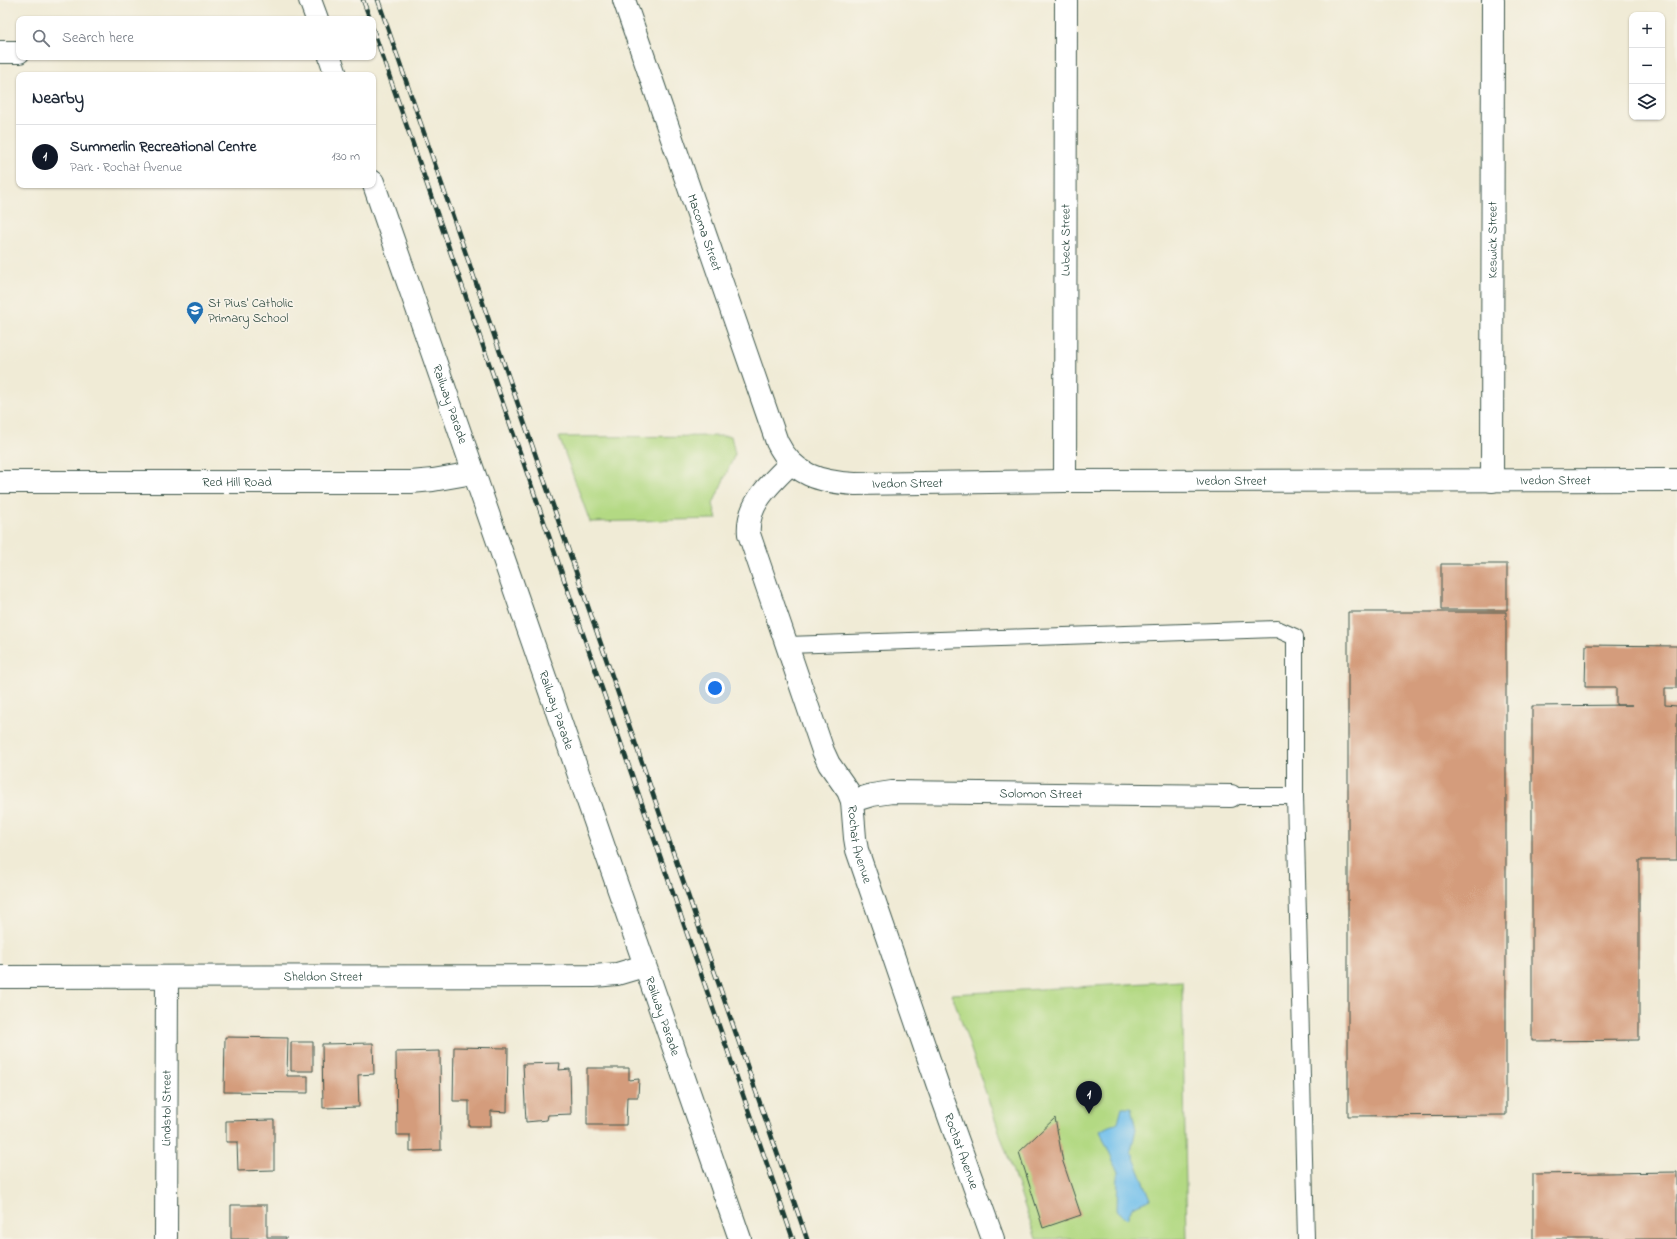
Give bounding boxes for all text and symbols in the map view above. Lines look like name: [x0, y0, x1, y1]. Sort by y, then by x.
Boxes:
map controls: [1629, 12, 1665, 120]
button: +: [1629, 12, 1665, 48]
search box: [16, 16, 376, 60]
icon: search: [30, 27, 52, 49]
text: Search here: [62, 27, 134, 49]
button: −: [1629, 48, 1665, 84]
button: layers: [1629, 84, 1665, 120]
text: Nearby: [32, 86, 84, 111]
text: Summerlin Recreational Centre: [70, 136, 256, 158]
text: 1: [43, 147, 47, 166]
text: 130 m: [332, 147, 360, 166]
text: Park · Rochat Avenue: [70, 158, 182, 177]
street label: Macoma Street: [682, 191, 727, 274]
street label: Keswick Street: [1483, 201, 1502, 279]
street label: Lubeck Street: [1056, 203, 1075, 276]
place label: St Pius' Catholic Primary School: [208, 294, 293, 329]
school or university icon: St Pius' Catholic Primary School: [185, 300, 205, 325]
street label: Railway Parade: [428, 362, 473, 446]
street label: Ivedon Street: [1196, 471, 1267, 490]
street label: Ivedon Street: [1520, 471, 1591, 490]
street label: Red Hill Road: [202, 473, 272, 492]
street label: Ivedon Street: [872, 473, 944, 493]
street label: Railway Parade: [534, 668, 579, 752]
your location: [705, 678, 725, 698]
street label: Solomon Street: [999, 784, 1083, 804]
street label: Rochat Avenue: [843, 805, 877, 886]
street label: Sheldon Street: [283, 967, 363, 986]
street label: Railway Parade: [640, 974, 685, 1059]
street label: Lindstol Street: [157, 1069, 176, 1146]
pin: 1: [1076, 1081, 1102, 1114]
street label: Rochat Avenue: [939, 1111, 984, 1192]

